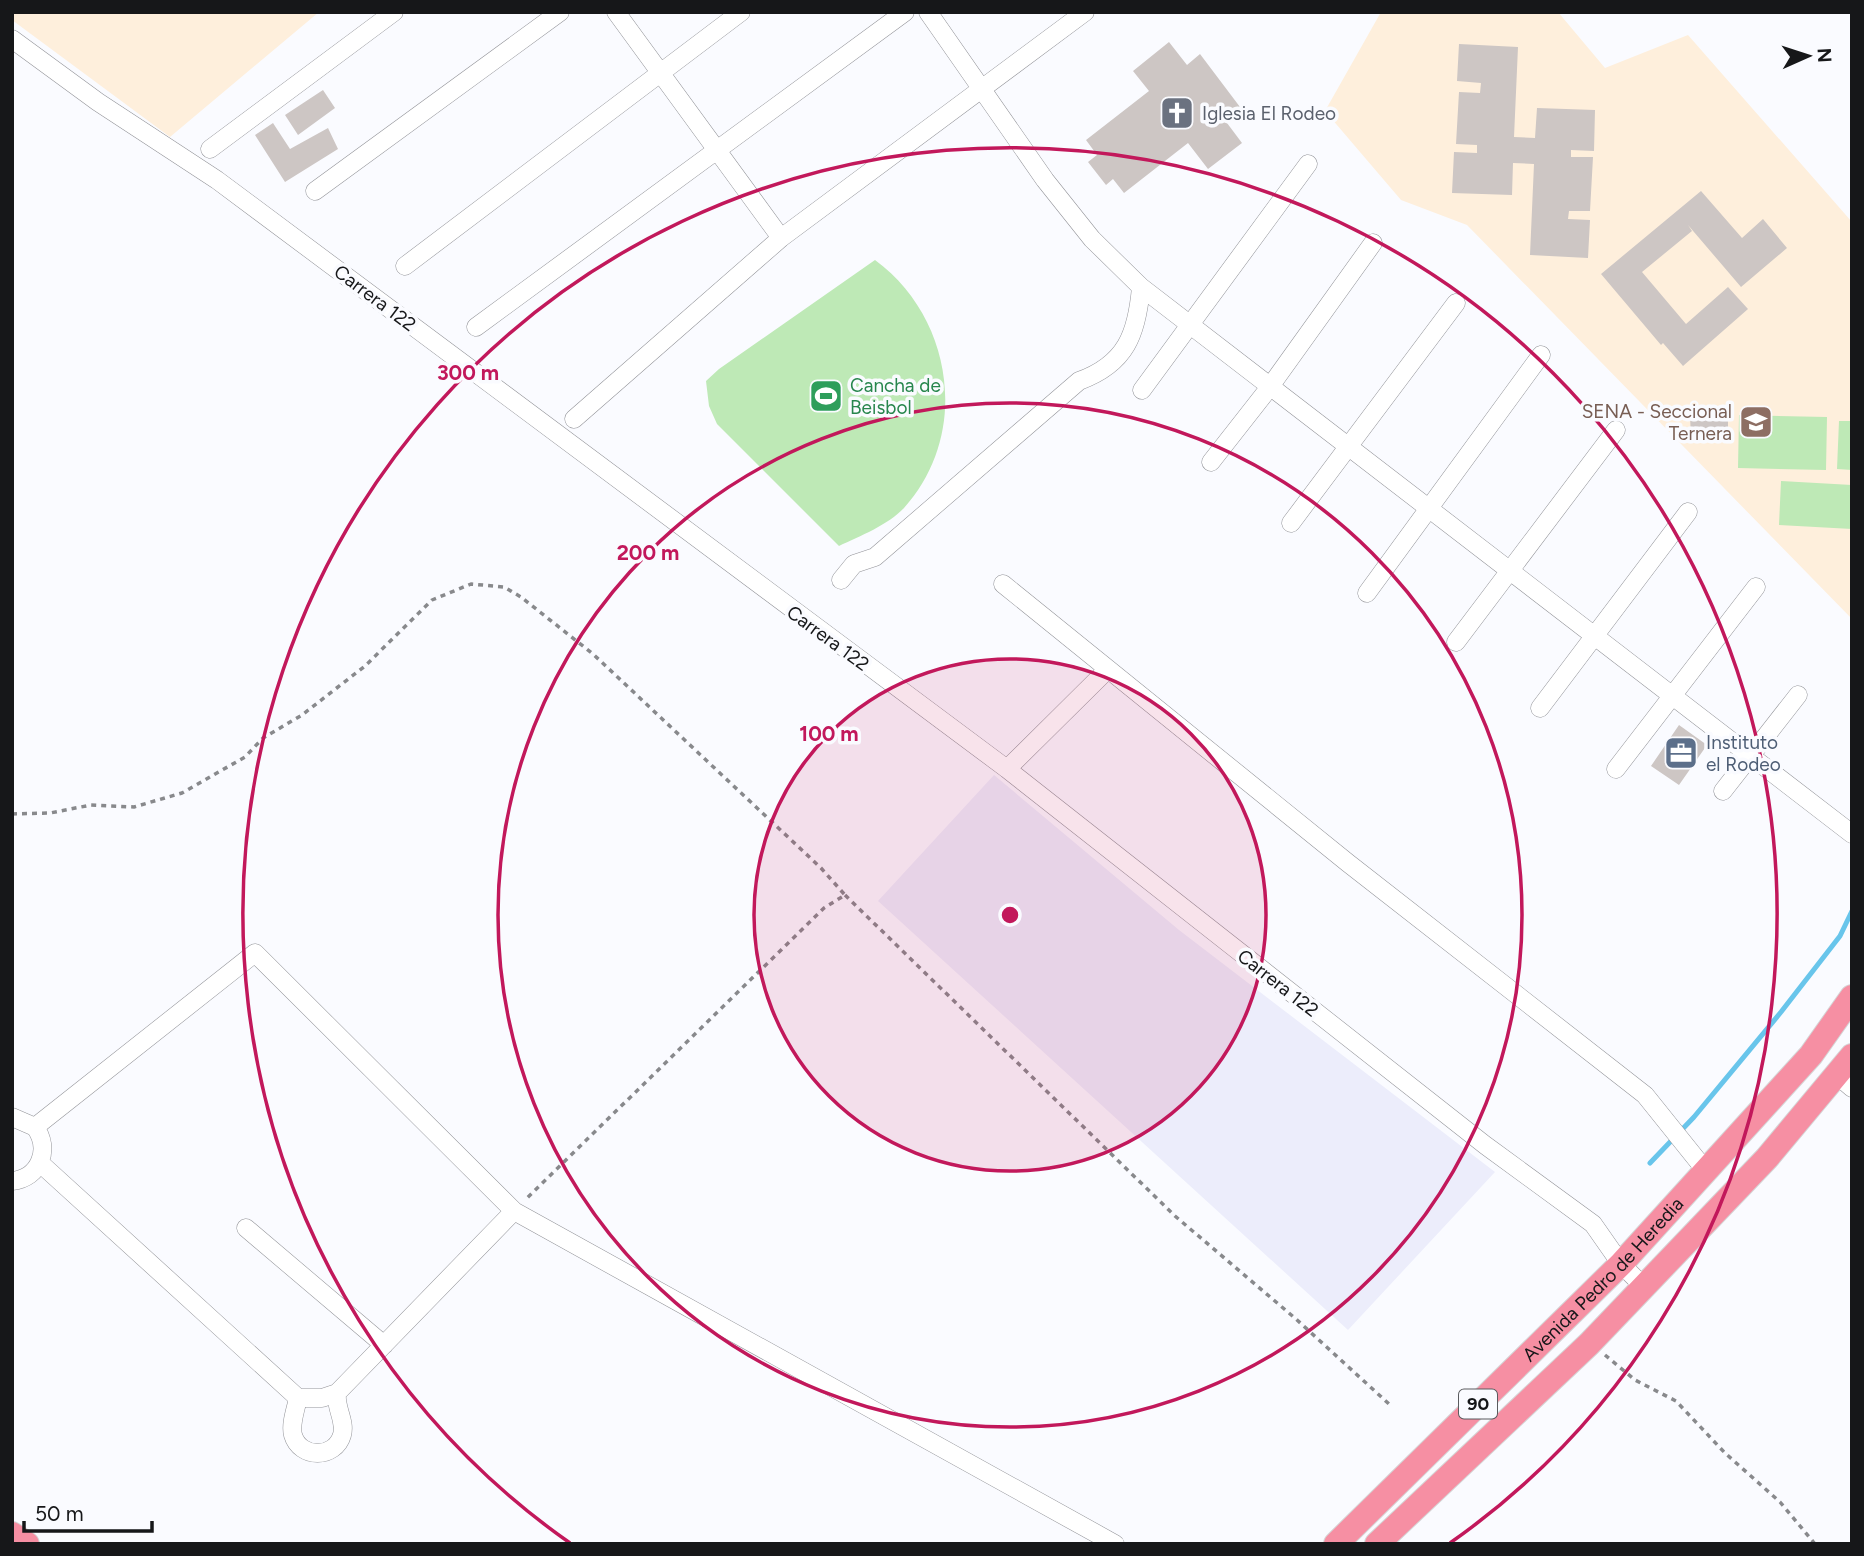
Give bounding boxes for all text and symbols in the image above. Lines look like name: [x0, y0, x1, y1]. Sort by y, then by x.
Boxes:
north arrow: [1773, 21, 1843, 91]
text: N: [1813, 47, 1836, 63]
church icon: Iglesia El Rodeo: [1158, 94, 1196, 132]
place label: Iglesia El Rodeo: [1202, 102, 1336, 125]
street label: Carrera 122: [330, 260, 420, 336]
text: 300 m: [437, 360, 499, 385]
place label: Cancha de Beisbol: [850, 374, 941, 419]
sports icon: Cancha de Beisbol: [807, 377, 845, 415]
place label: SENA - Seccional Ternera: [1582, 400, 1732, 445]
school or university icon: SENA - Seccional Ternera: [1737, 403, 1775, 441]
text: 200 m: [617, 540, 679, 565]
street label: Carrera 122: [782, 600, 874, 676]
text: 100 m: [799, 721, 859, 746]
place label: Instituto el Rodeo: [1706, 731, 1781, 776]
office icon: Instituto el Rodeo: [1662, 734, 1700, 772]
centre of rings: [998, 903, 1022, 927]
street label: Carrera 122: [1233, 944, 1323, 1022]
street label: Avenida Pedro de Heredia: [1517, 1192, 1688, 1366]
road number: 90: [1459, 1390, 1497, 1419]
scale bar: [24, 1490, 152, 1534]
text: 50 m: [35, 1501, 84, 1526]

